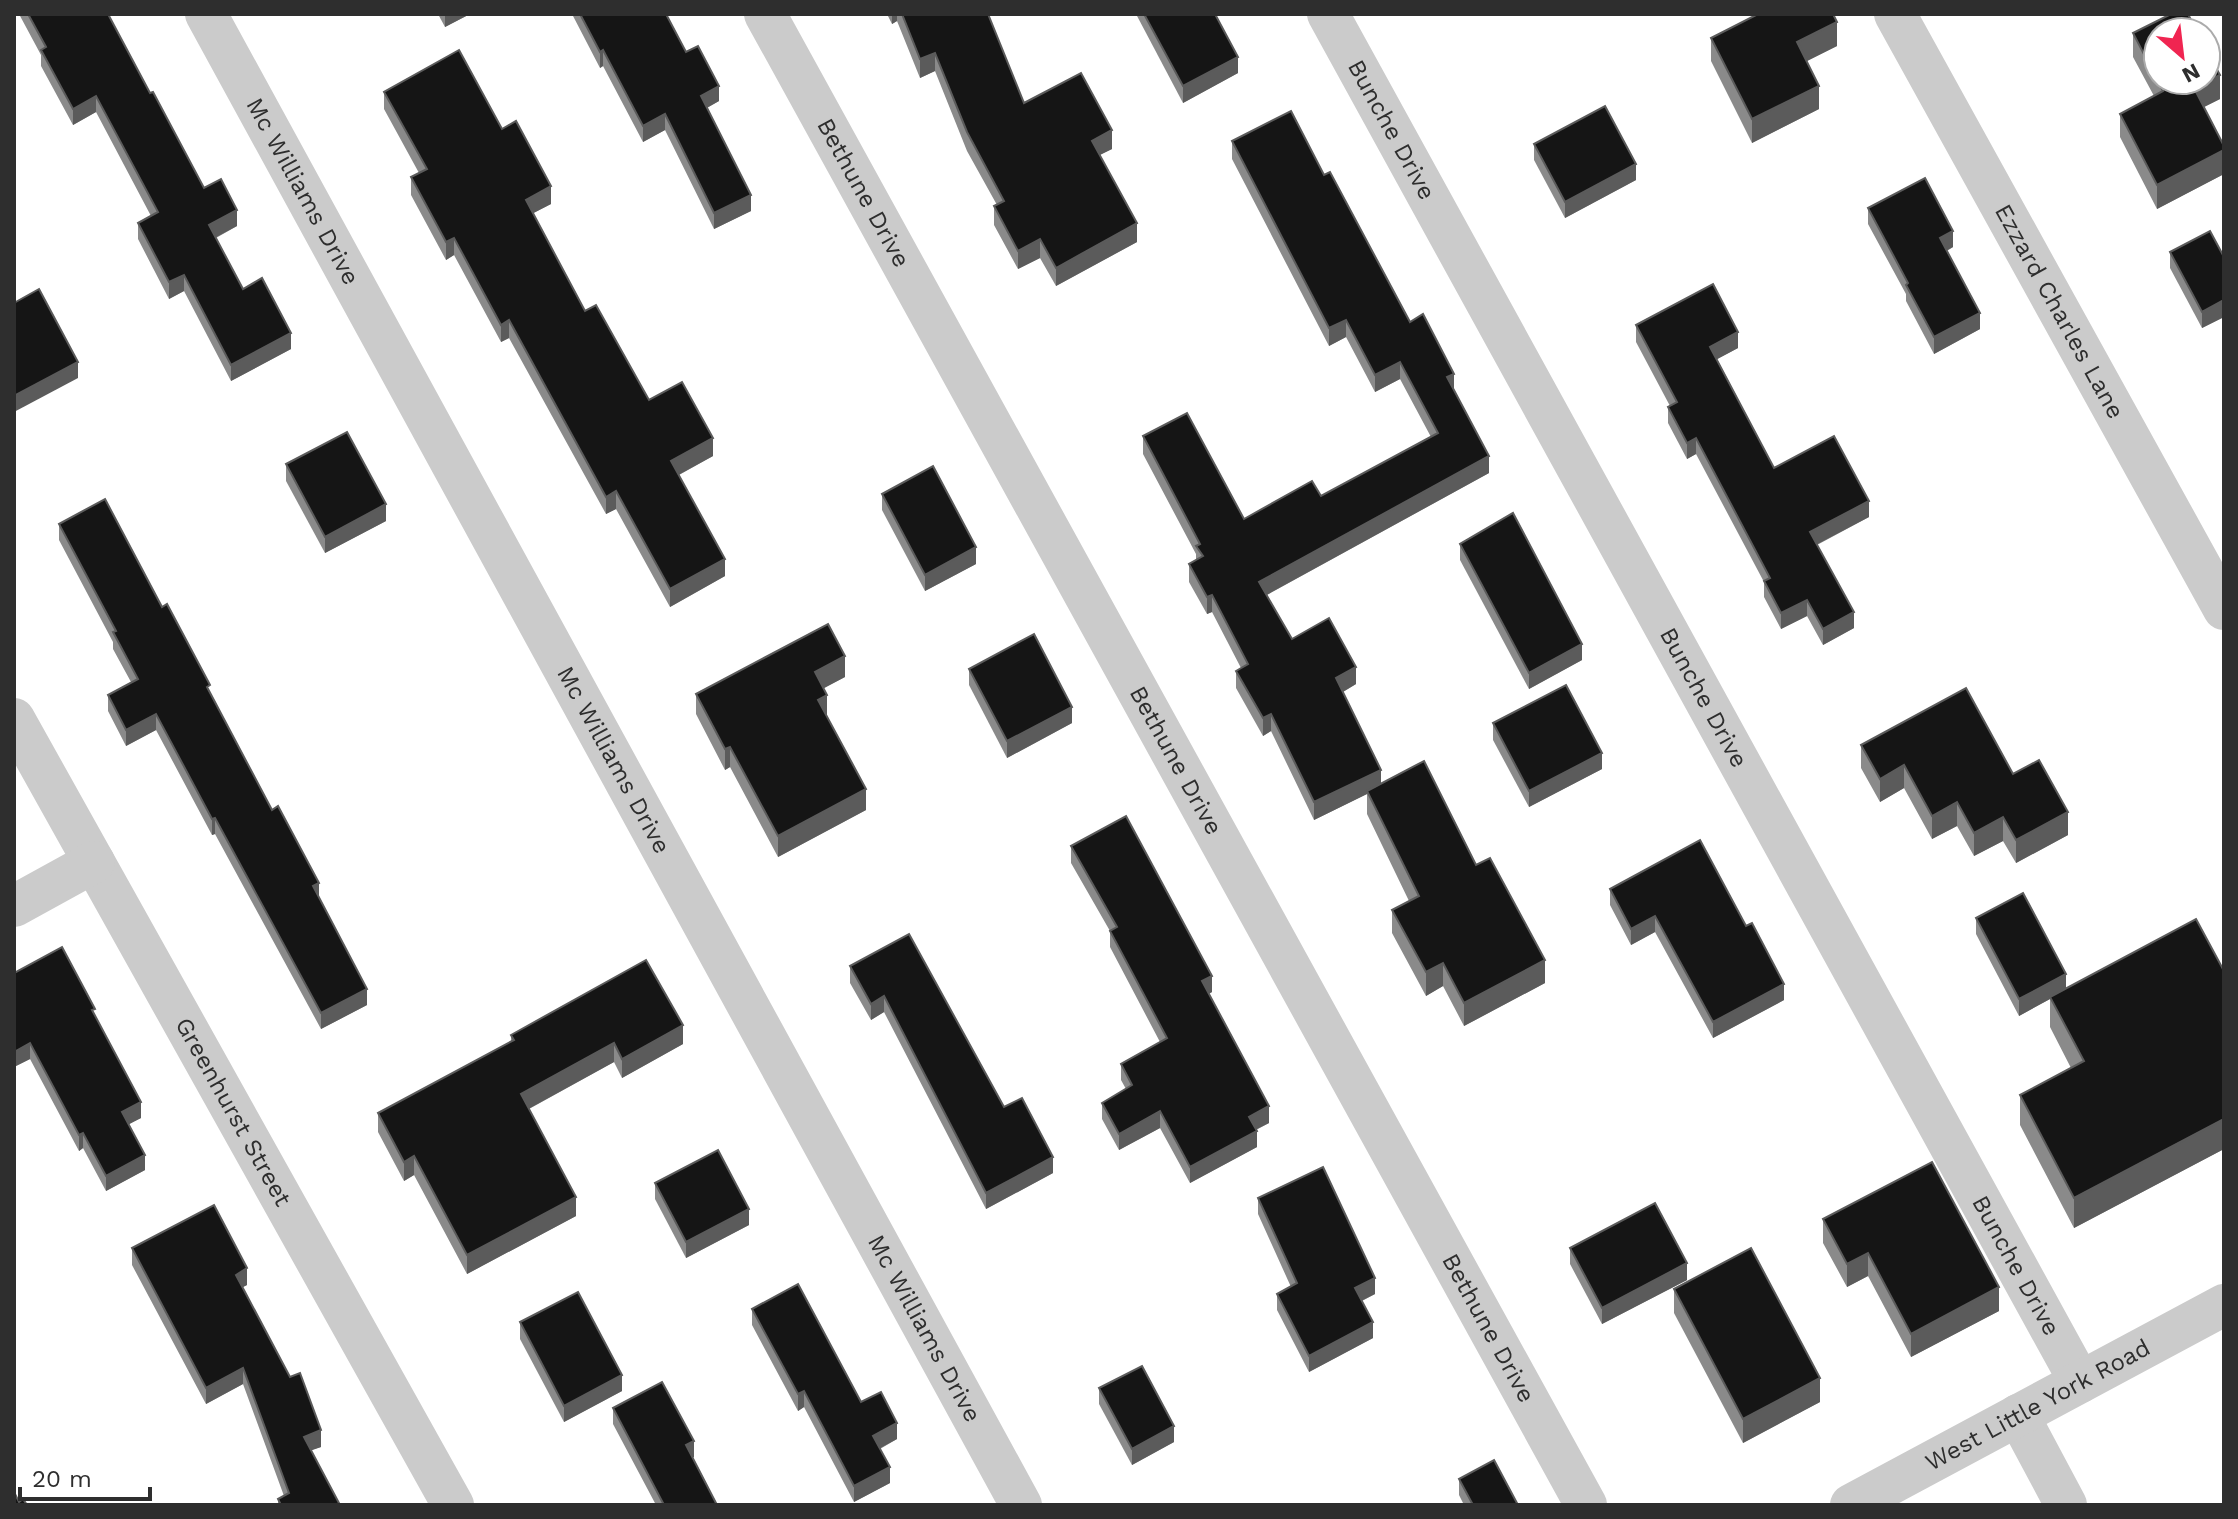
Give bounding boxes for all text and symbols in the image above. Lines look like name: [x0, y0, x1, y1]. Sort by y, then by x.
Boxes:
north arrow: [2142, 16, 2222, 96]
street label: Bunche Drive: [1342, 55, 1441, 205]
text: N: [2178, 58, 2204, 88]
street label: Mc Williams Drive: [240, 93, 365, 290]
street label: Bethune Drive: [811, 113, 916, 272]
street label: Ezzard Charles Lane: [1989, 199, 2130, 424]
street label: Bunche Drive: [1654, 623, 1753, 772]
street label: Mc Williams Drive: [551, 661, 676, 858]
street label: Bethune Drive: [1124, 681, 1228, 840]
street label: Greenhurst Street: [170, 1013, 297, 1211]
street label: Bunche Drive: [1966, 1191, 2066, 1340]
street label: Mc Williams Drive: [862, 1230, 987, 1427]
street label: Bethune Drive: [1436, 1249, 1541, 1407]
street label: West Little York Road: [1921, 1333, 2155, 1476]
scale bar: [20, 1451, 150, 1501]
text: 20 m: [32, 1465, 92, 1493]

